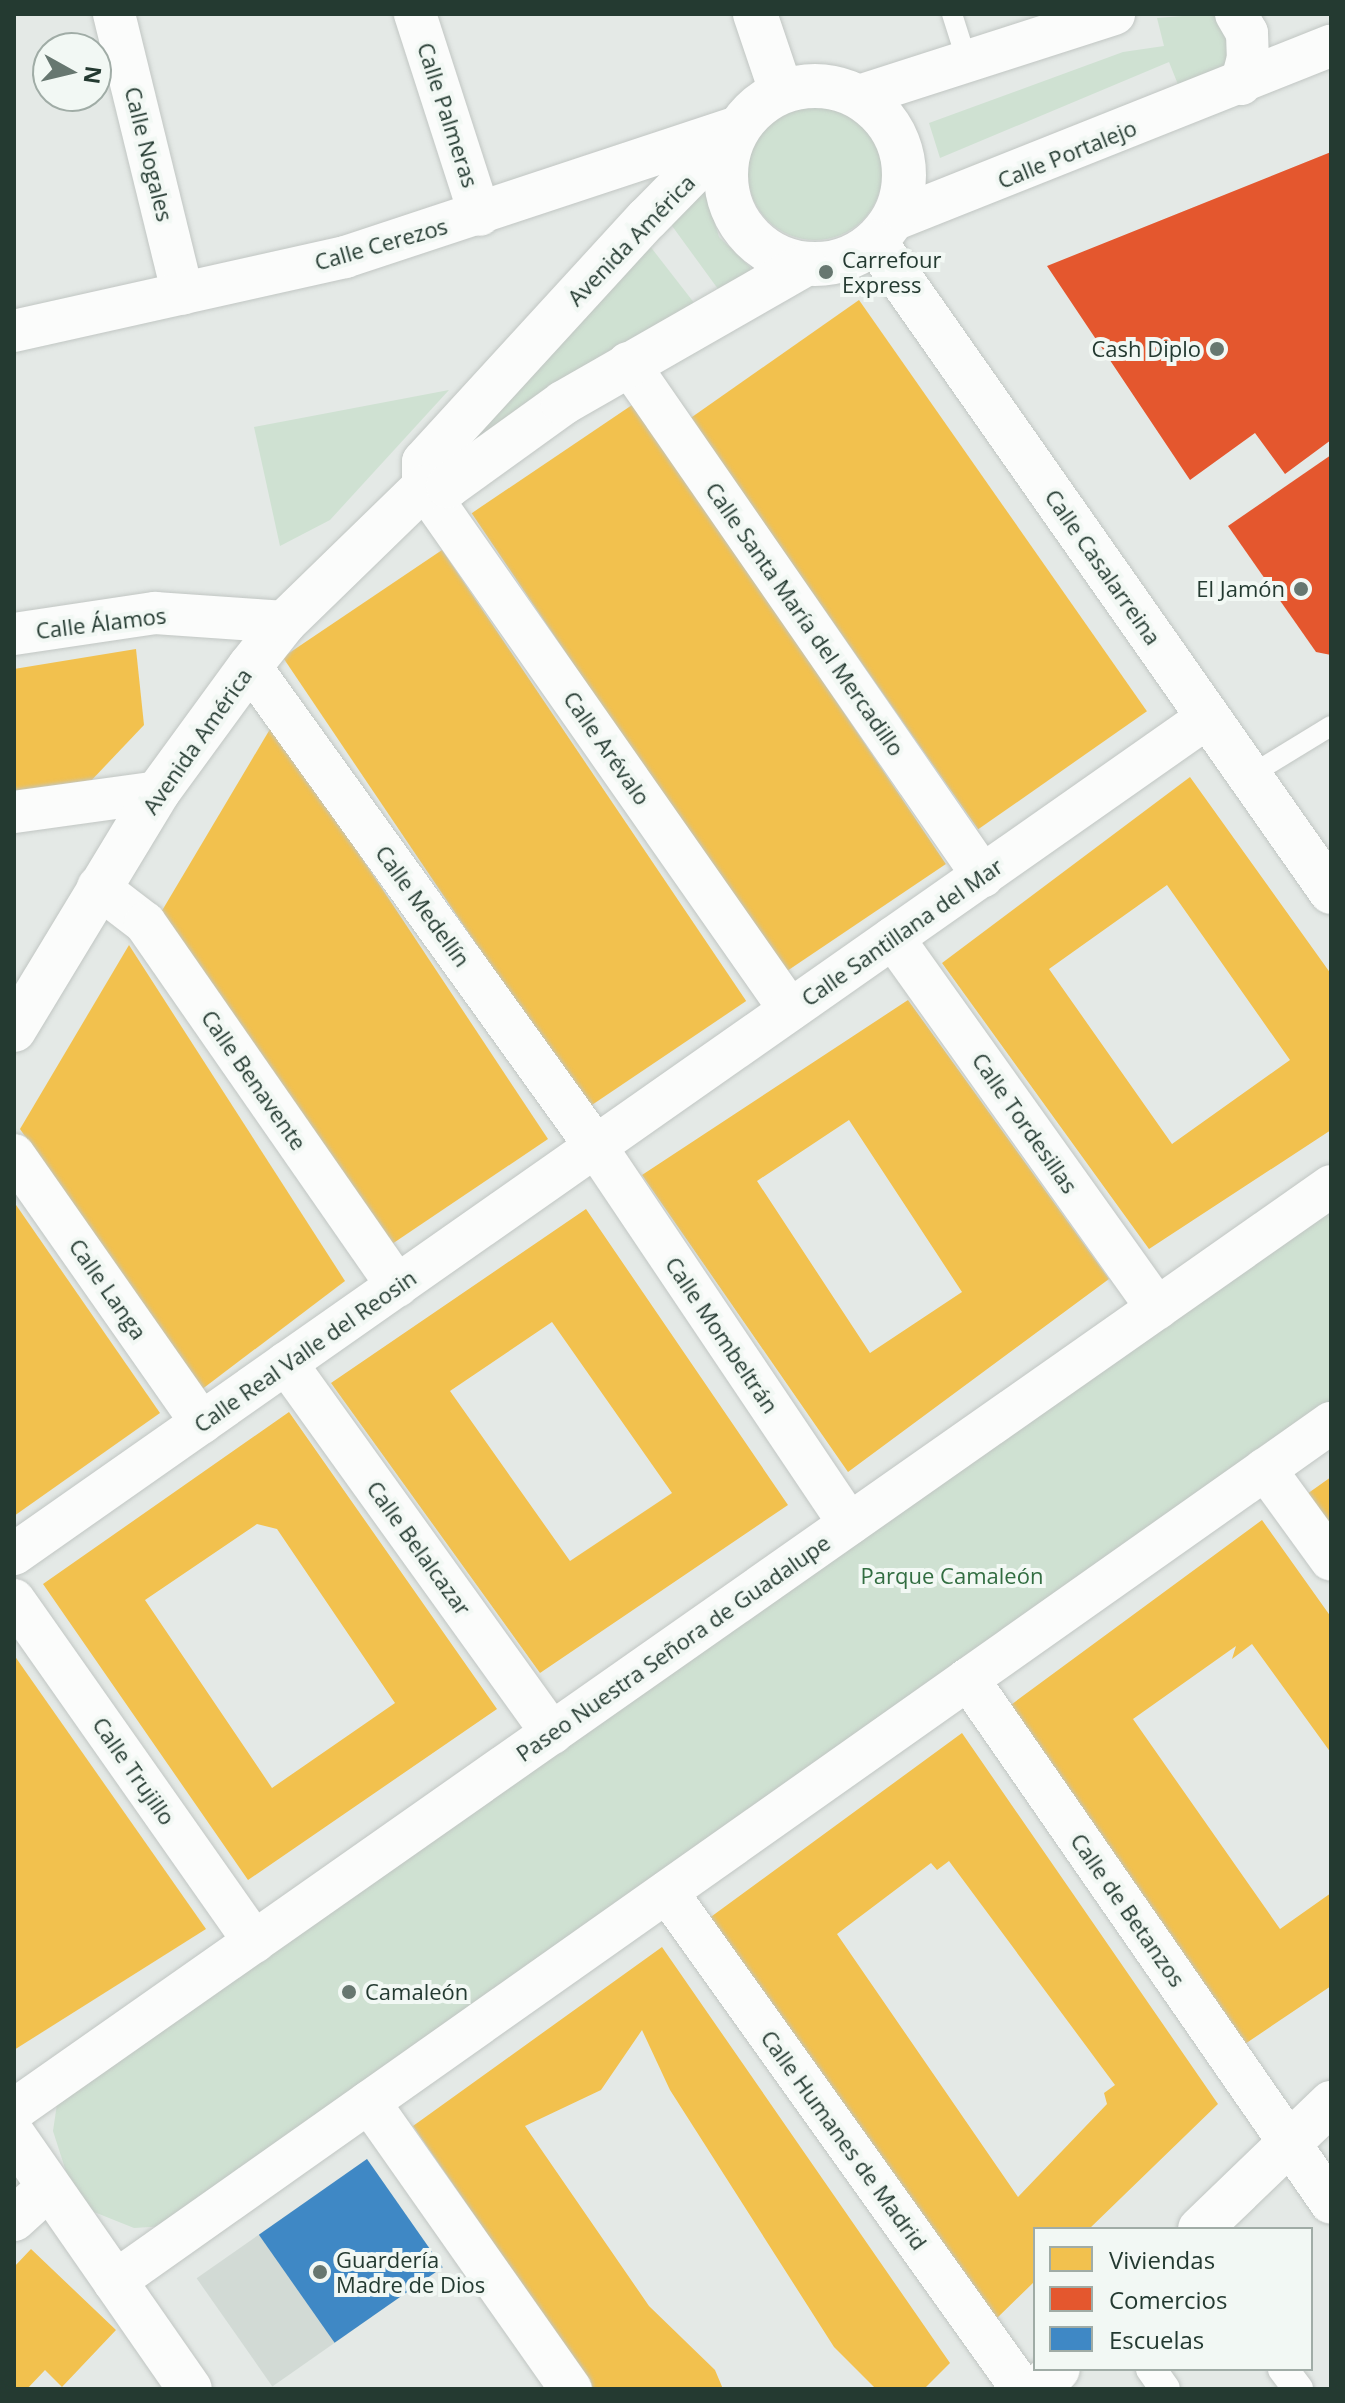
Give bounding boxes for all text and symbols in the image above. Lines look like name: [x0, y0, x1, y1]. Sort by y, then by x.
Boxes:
north arrow: [32, 32, 112, 112]
street label: Calle Palmeras: [412, 39, 484, 191]
text: N: [78, 64, 110, 86]
street label: Calle Nogales: [120, 84, 178, 224]
street label: Calle Portalejo: [994, 114, 1140, 194]
street label: Avenida América: [562, 169, 700, 311]
street label: Calle Cerezos: [312, 212, 450, 276]
place label: Carrefour Express: [842, 246, 942, 298]
marker: Carrefour Express: [817, 263, 835, 281]
place label: Cash Diplo: [1091, 336, 1201, 362]
marker: Cash Diplo: [1208, 340, 1226, 358]
street label: Calle Santa María del Mercadillo: [700, 477, 910, 761]
street label: Calle Casalarreina: [1040, 484, 1166, 650]
place label: El Jamón: [1196, 576, 1285, 602]
marker: El Jamón: [1292, 580, 1310, 598]
street label: Calle Álamos: [34, 602, 168, 644]
street label: Avenida América: [137, 663, 257, 819]
street label: Calle Arévalo: [558, 686, 656, 810]
street label: Calle Medellín: [370, 840, 476, 972]
street label: Calle Santillana del Mar: [796, 853, 1008, 1011]
street label: Calle Benavente: [196, 1005, 312, 1155]
street label: Calle Tordesillas: [967, 1048, 1083, 1198]
street label: Calle Langa: [64, 1234, 152, 1344]
street label: Calle Mombeltrán: [660, 1252, 784, 1418]
street label: Calle Real Valle del Reosin: [189, 1264, 421, 1438]
street label: Calle Belalcazar: [361, 1476, 477, 1620]
street label: Paseo Nuestra Señora de Guadalupe: [511, 1529, 835, 1767]
park label: Parque Camaleón: [861, 1563, 1043, 1589]
street label: Calle Trujillo: [87, 1712, 181, 1830]
street label: Calle de Betanzos: [1065, 1828, 1191, 1992]
place label: Camaleón: [365, 1979, 468, 2005]
marker: Camaleón: [340, 1983, 358, 2001]
street label: Calle Humanes de Madrid: [756, 2025, 932, 2255]
legend: [1033, 2227, 1313, 2371]
text: Viviendas: [1109, 2243, 1215, 2276]
place label: Guardería Madre de Dios: [336, 2246, 485, 2298]
marker: Guardería Madre de Dios: [311, 2263, 329, 2281]
text: Comercios: [1109, 2283, 1228, 2316]
text: Escuelas: [1109, 2323, 1204, 2356]

